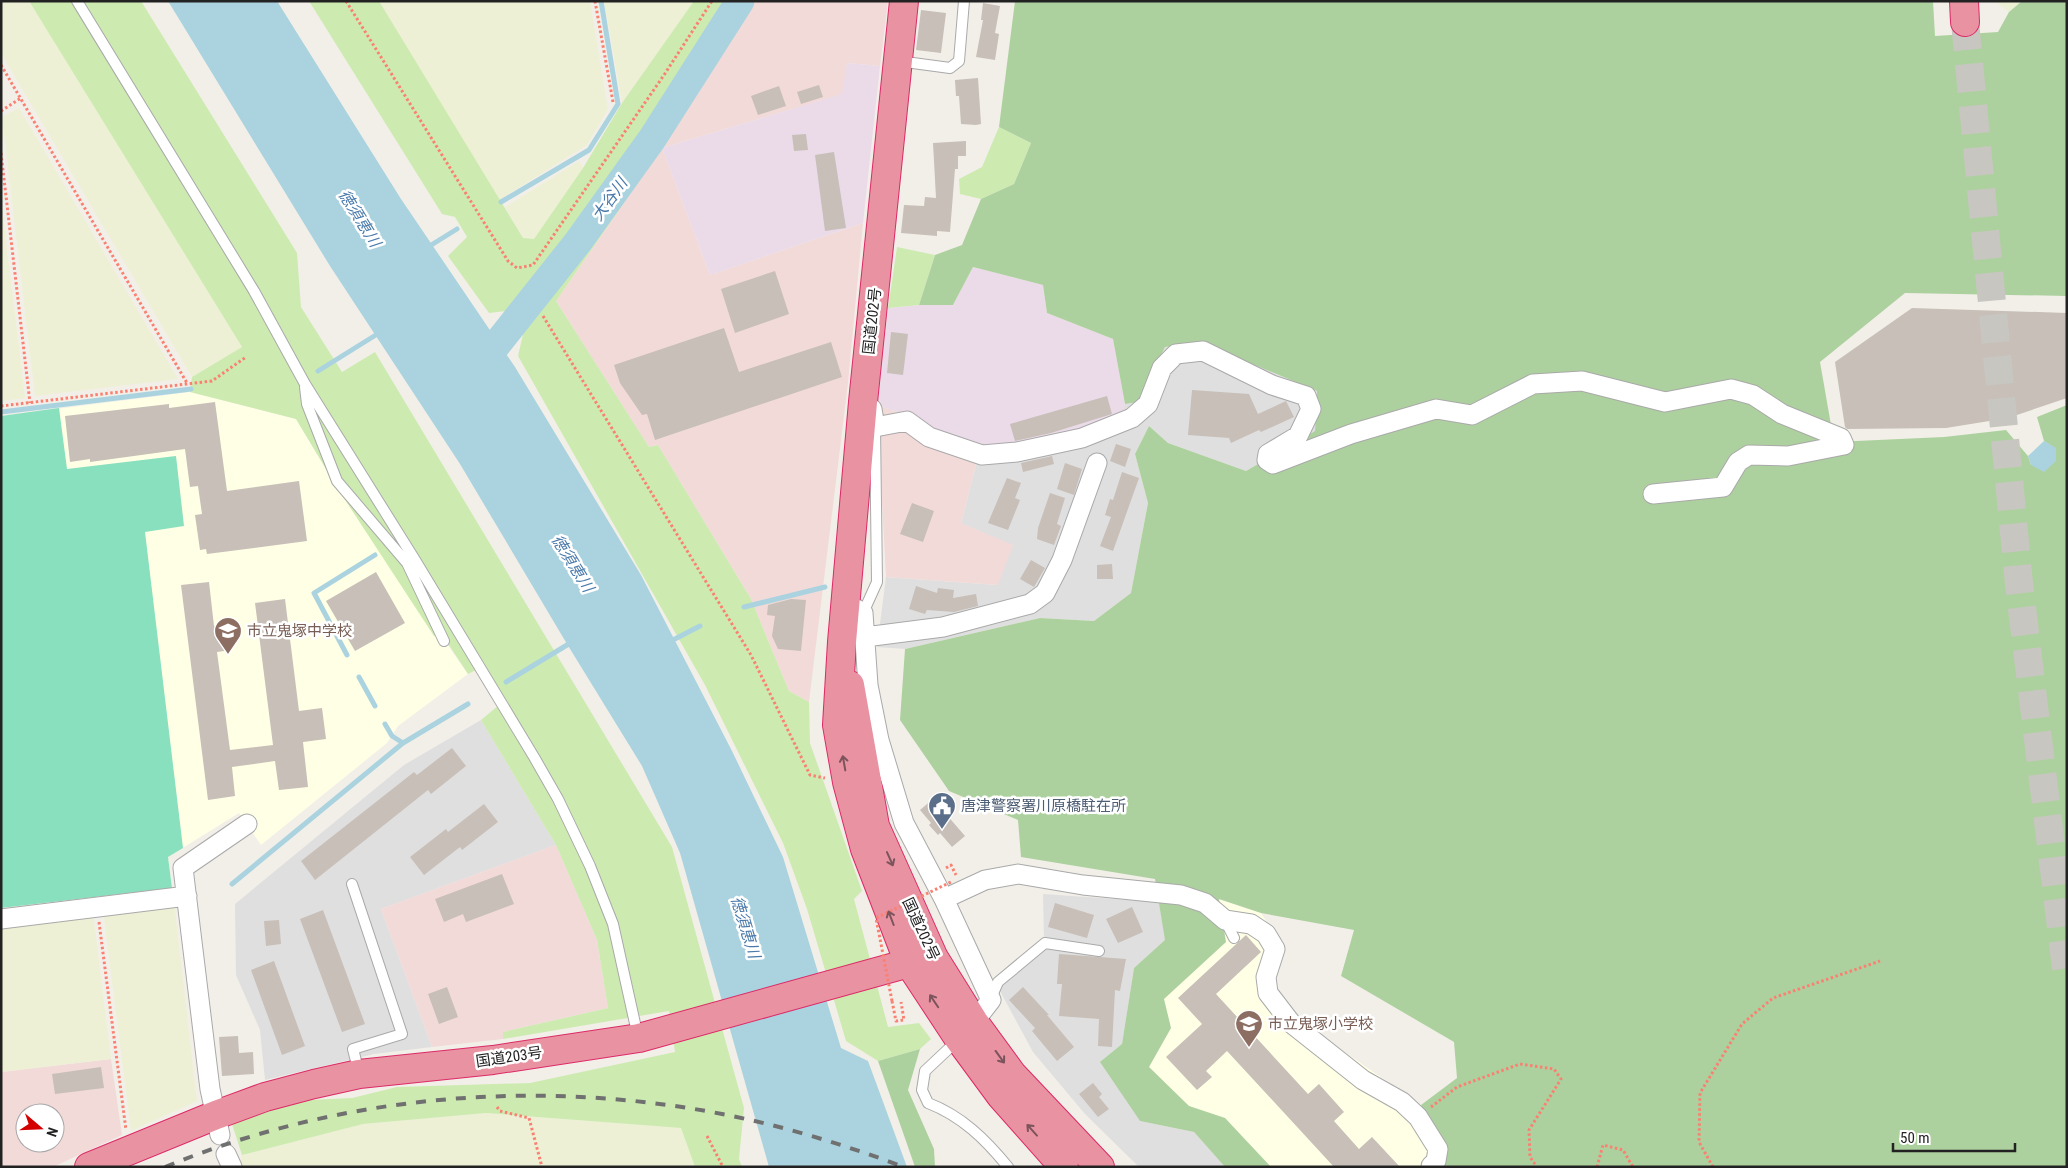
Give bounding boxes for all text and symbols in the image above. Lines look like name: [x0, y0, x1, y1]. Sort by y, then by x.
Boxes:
water label: 大谷川: [588, 173, 632, 224]
water label: 徳須恵川: [335, 186, 386, 252]
street label: 国道202号: [860, 287, 884, 355]
water label: 徳須恵川: [548, 531, 599, 597]
school or university icon: 市立鬼塚中学校: [213, 616, 243, 655]
place label: 市立鬼塚中学校: [247, 622, 352, 640]
one-way arrow: [838, 755, 848, 771]
public building icon: 唐津警察署川原橋駐在所: [927, 791, 957, 830]
place label: 唐津警察署川原橋駐在所: [961, 797, 1126, 815]
one-way arrow: [885, 851, 895, 866]
water label: 徳須恵川: [727, 894, 765, 962]
street label: 国道202号: [899, 895, 943, 963]
one-way arrow: [886, 910, 895, 926]
one-way arrow: [929, 994, 939, 1008]
school or university icon: 市立鬼塚小学校: [1234, 1009, 1264, 1048]
place label: 市立鬼塚小学校: [1268, 1015, 1373, 1033]
street label: 国道203号: [474, 1043, 544, 1071]
one-way arrow: [994, 1050, 1005, 1063]
north arrow: [15, 1103, 65, 1153]
scale bar: [1893, 1120, 2016, 1152]
one-way arrow: [1026, 1124, 1038, 1137]
text: N: [43, 1126, 61, 1139]
text: 50 m: [1900, 1129, 1930, 1147]

